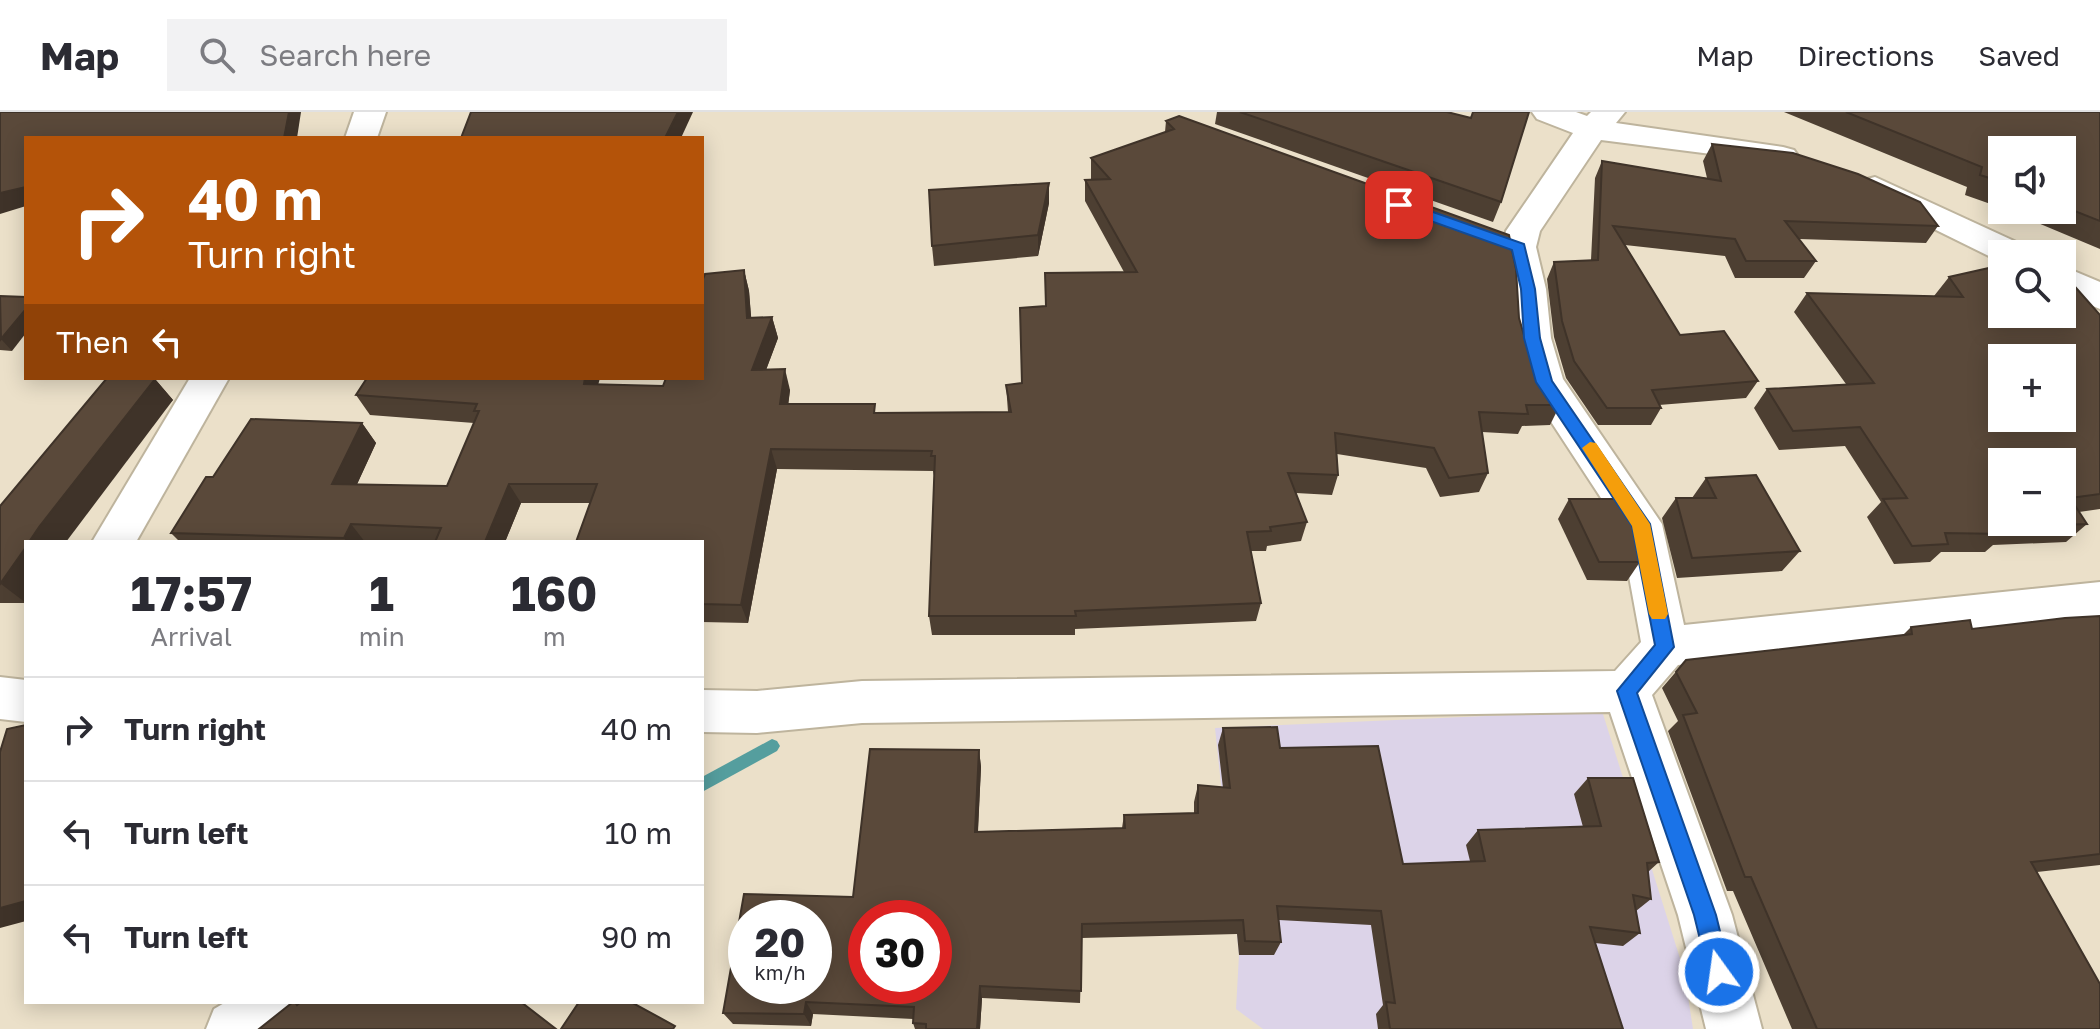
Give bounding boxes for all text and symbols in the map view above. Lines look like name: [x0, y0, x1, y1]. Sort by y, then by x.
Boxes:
search box: [167, 19, 727, 91]
text: Map: [40, 33, 119, 78]
icon: search: [195, 33, 239, 77]
text: Search here: [259, 37, 431, 73]
text: Map: [1696, 39, 1753, 72]
text: Directions: [1797, 39, 1934, 72]
text: Saved: [1978, 39, 2060, 72]
map controls: [1988, 136, 2076, 536]
button: sound: [1988, 136, 2076, 224]
text: 40 m: [188, 165, 322, 232]
icon: right: [56, 168, 160, 272]
pin: [1365, 171, 1433, 239]
icon: arrive: [1377, 183, 1421, 227]
text: Turn right: [188, 233, 356, 276]
button: search: [1988, 240, 2076, 328]
icon: left: [145, 320, 189, 364]
text: Then: [56, 324, 129, 360]
button: +: [1988, 344, 2076, 432]
button: −: [1988, 448, 2076, 536]
text: 17:57: [130, 564, 252, 622]
text: 1: [369, 564, 394, 622]
text: 160: [511, 564, 598, 622]
text: Arrival: [151, 621, 232, 652]
text: min: [359, 621, 405, 652]
text: m: [543, 621, 566, 652]
icon: right: [56, 707, 100, 751]
text: Turn right: [124, 711, 266, 747]
text: 40 m: [601, 711, 672, 747]
icon: left: [56, 811, 100, 855]
text: Turn left: [124, 815, 249, 851]
text: 10 m: [605, 815, 672, 851]
speed limit sign: 30: [848, 900, 952, 1004]
icon: left: [56, 915, 100, 959]
text: 20: [755, 918, 805, 966]
text: Turn left: [124, 919, 249, 955]
text: 90 m: [601, 919, 672, 955]
position arrow: [1677, 930, 1761, 1014]
text: km/h: [755, 960, 805, 984]

